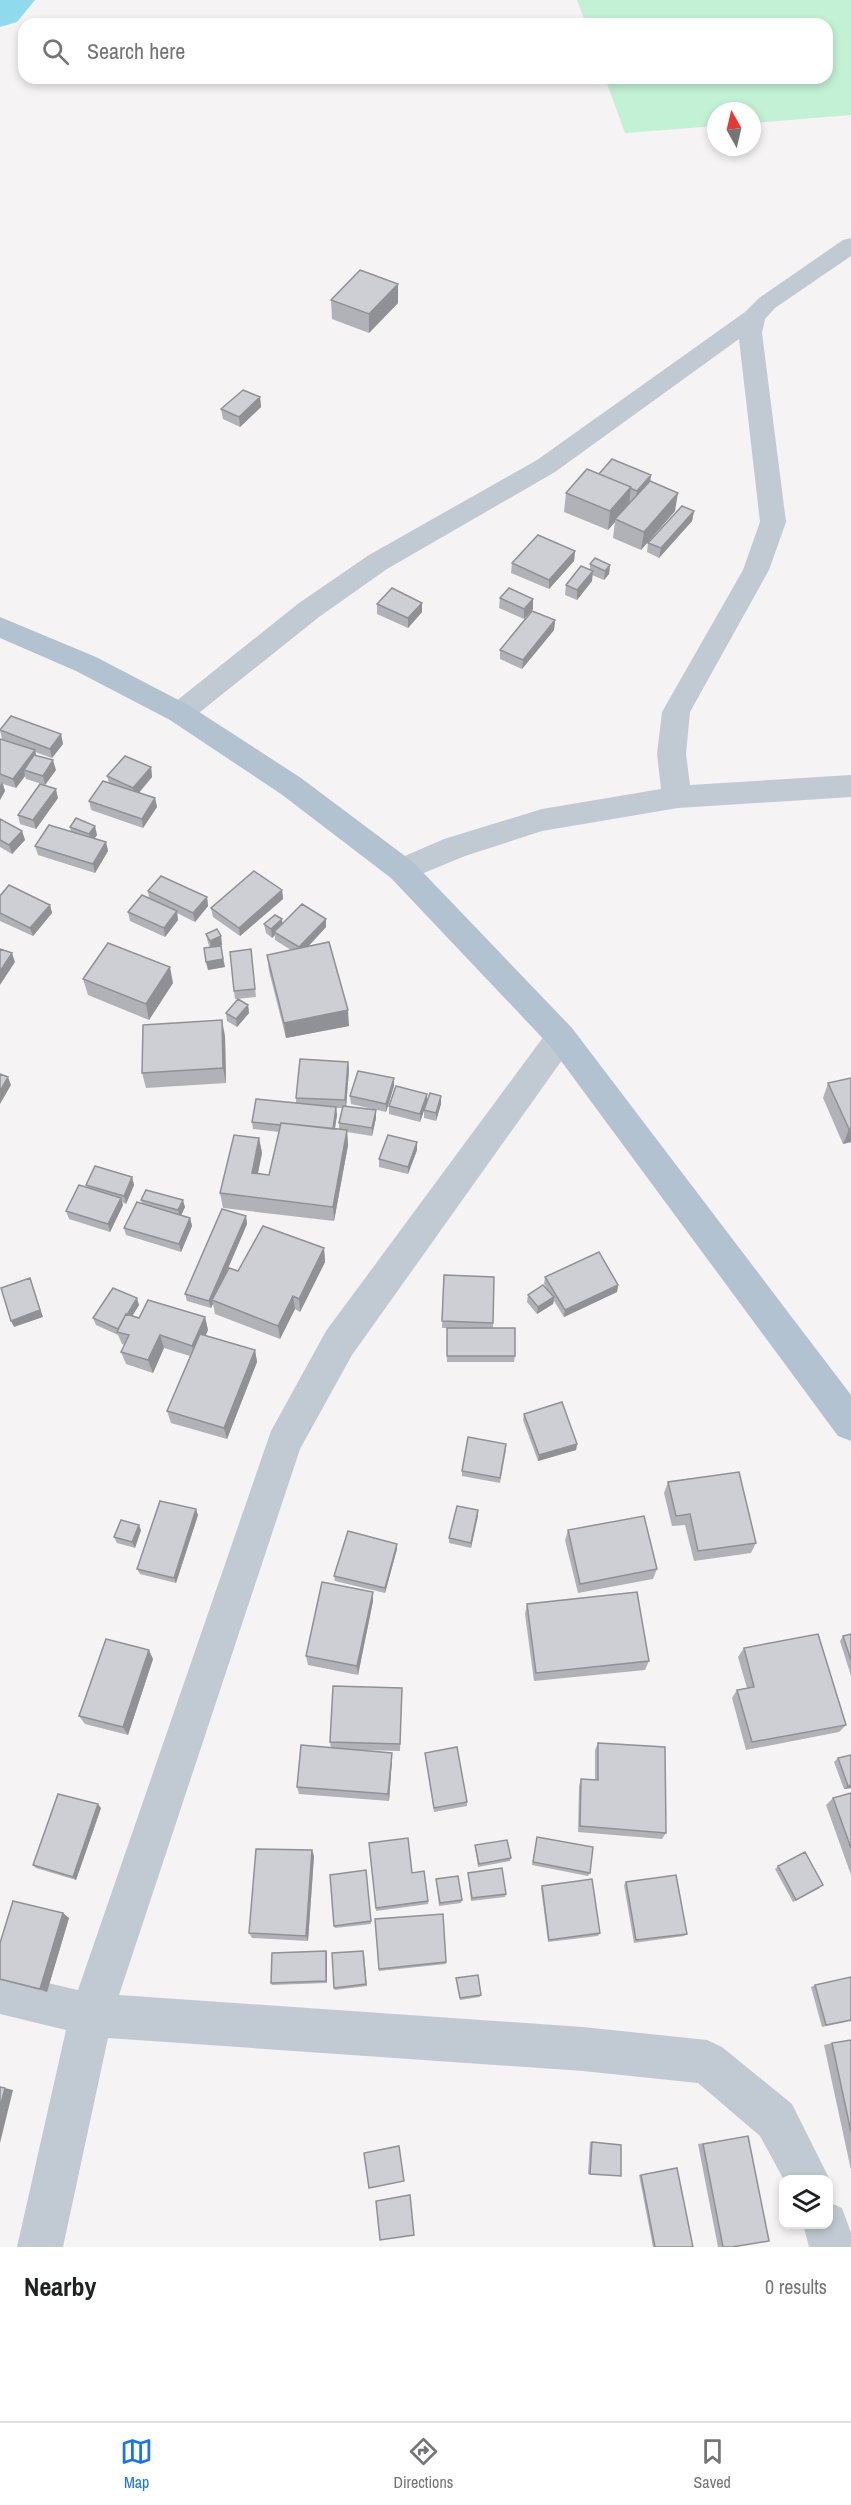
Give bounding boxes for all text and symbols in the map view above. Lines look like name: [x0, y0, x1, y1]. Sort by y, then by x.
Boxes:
search box: [18, 18, 833, 84]
icon: search: [39, 35, 72, 68]
text: Search here: [87, 36, 185, 66]
north arrow: [707, 102, 761, 156]
map controls: [779, 2175, 833, 2229]
button: layers: [779, 2175, 833, 2229]
text: Nearby: [24, 2269, 96, 2304]
text: 0 results: [765, 2273, 827, 2300]
tab: Map: [120, 2435, 153, 2493]
tab: Directions: [393, 2435, 453, 2493]
tab: Saved: [694, 2435, 731, 2493]

